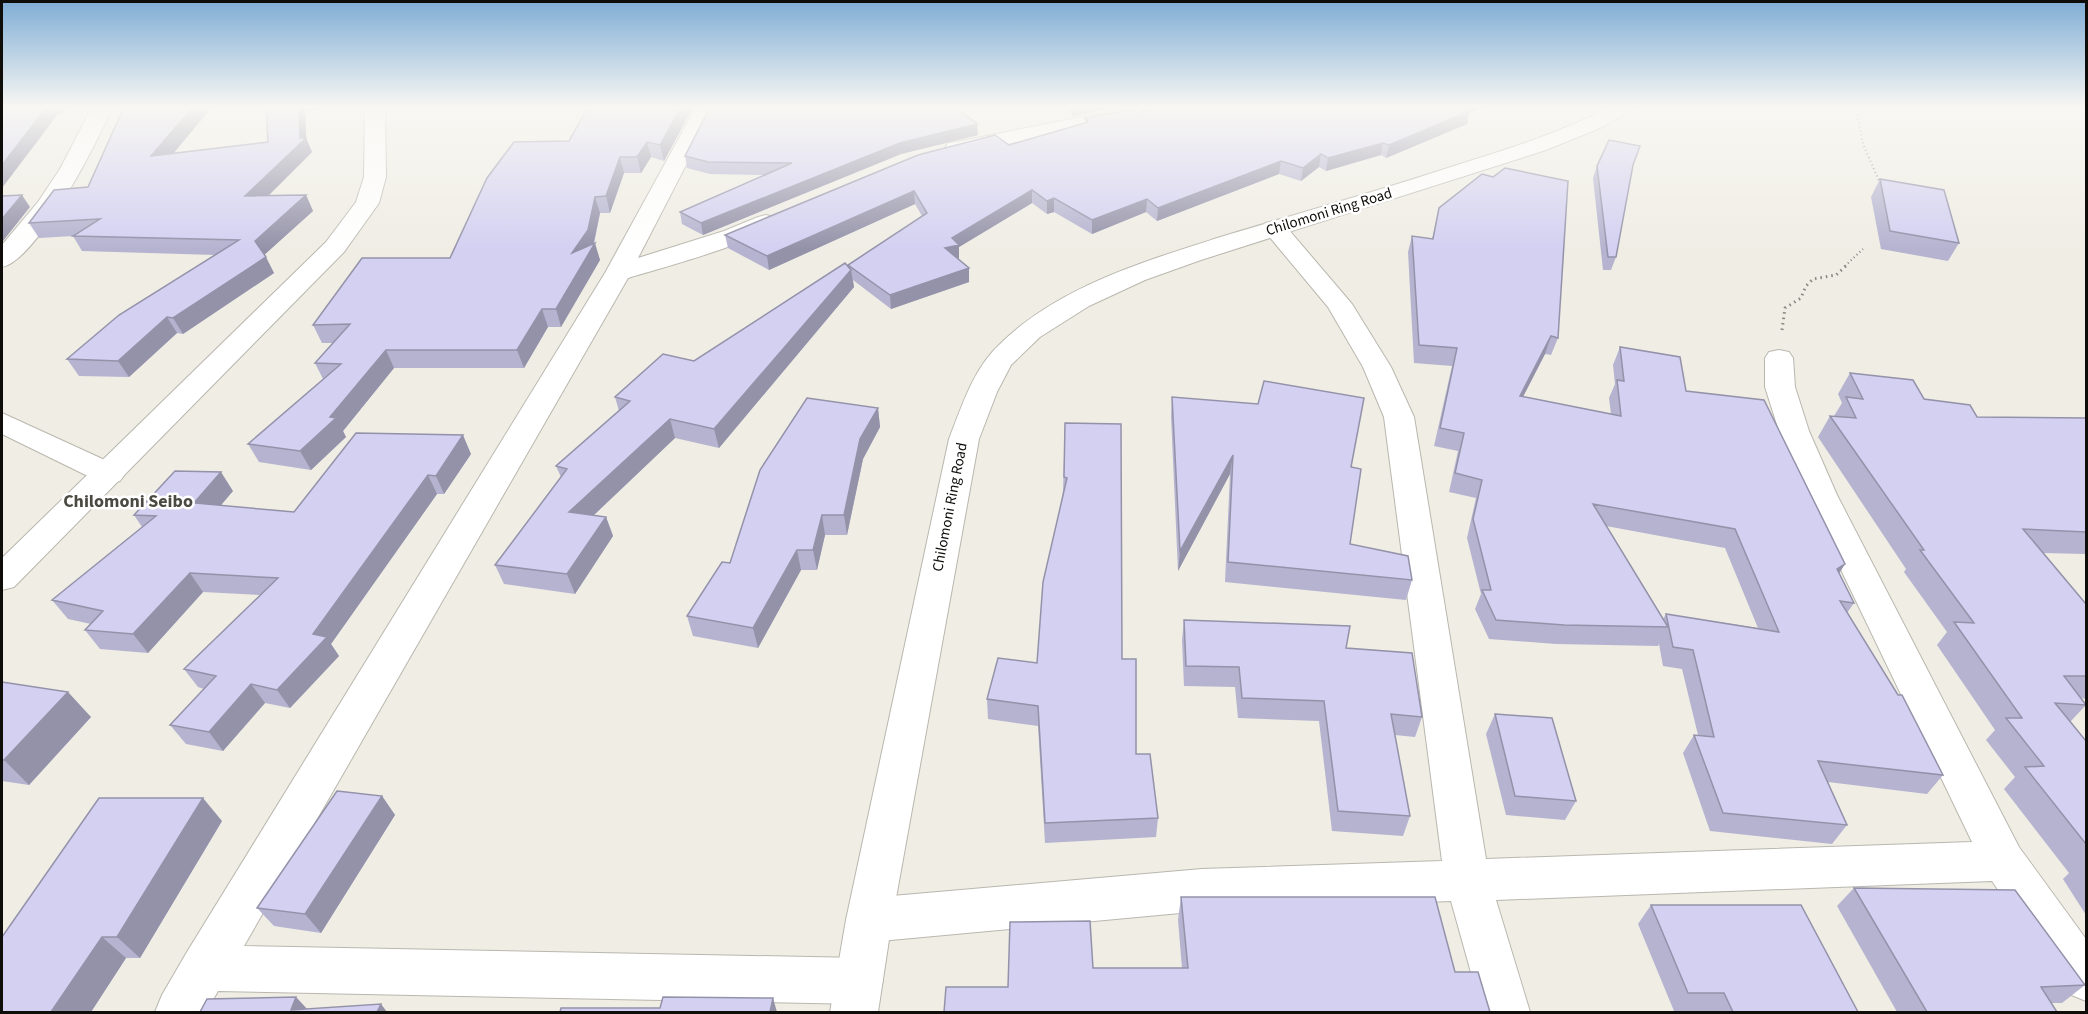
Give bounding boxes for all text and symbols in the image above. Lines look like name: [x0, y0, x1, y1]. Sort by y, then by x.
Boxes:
street label: Chilomoni Ring Road: [1263, 183, 1395, 241]
street label: Chilomoni Ring Road: [927, 441, 973, 573]
district label: Chilomoni Seibo: [63, 489, 193, 514]

